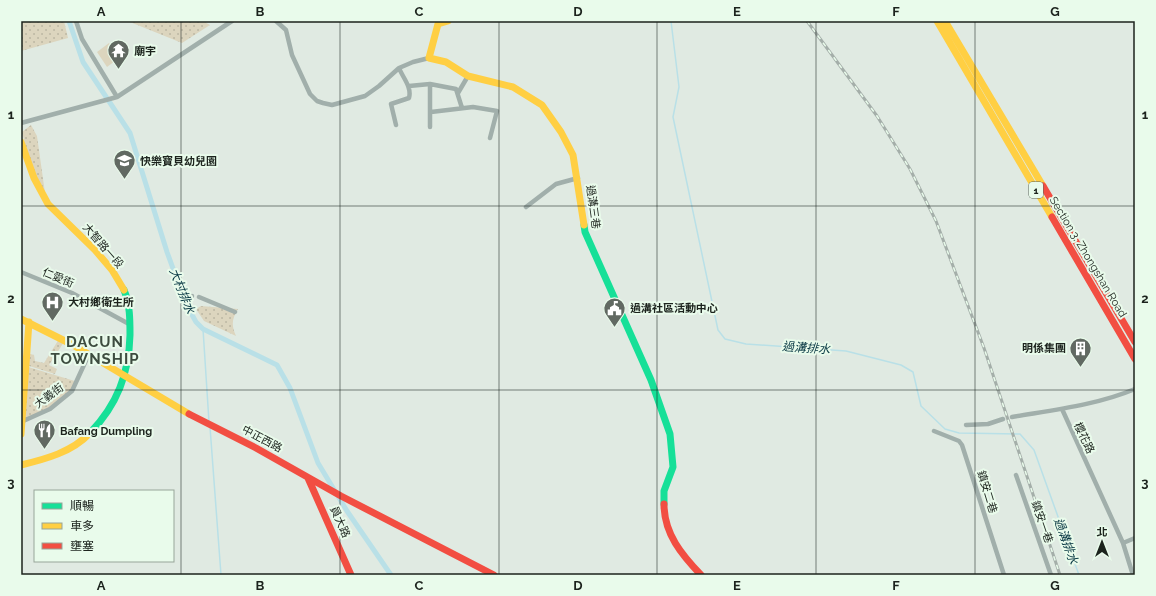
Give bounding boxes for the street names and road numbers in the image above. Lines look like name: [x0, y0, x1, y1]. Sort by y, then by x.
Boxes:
road number: 1: [1029, 182, 1043, 198]
street label: 過溝三巷: [584, 184, 602, 230]
street label: Section 3, Zhongshan Road: [1047, 194, 1129, 320]
street label: 大智路一段: [80, 221, 126, 271]
street label: 仁愛街: [40, 266, 76, 290]
street label: 大義街: [32, 381, 66, 411]
street label: 櫻花路: [1071, 420, 1097, 456]
street label: 中正西路: [240, 423, 284, 455]
street label: 鎮安二巷: [974, 469, 1000, 515]
street label: 鎮安一巷: [1029, 499, 1055, 545]
street label: 員大路: [327, 504, 353, 540]

